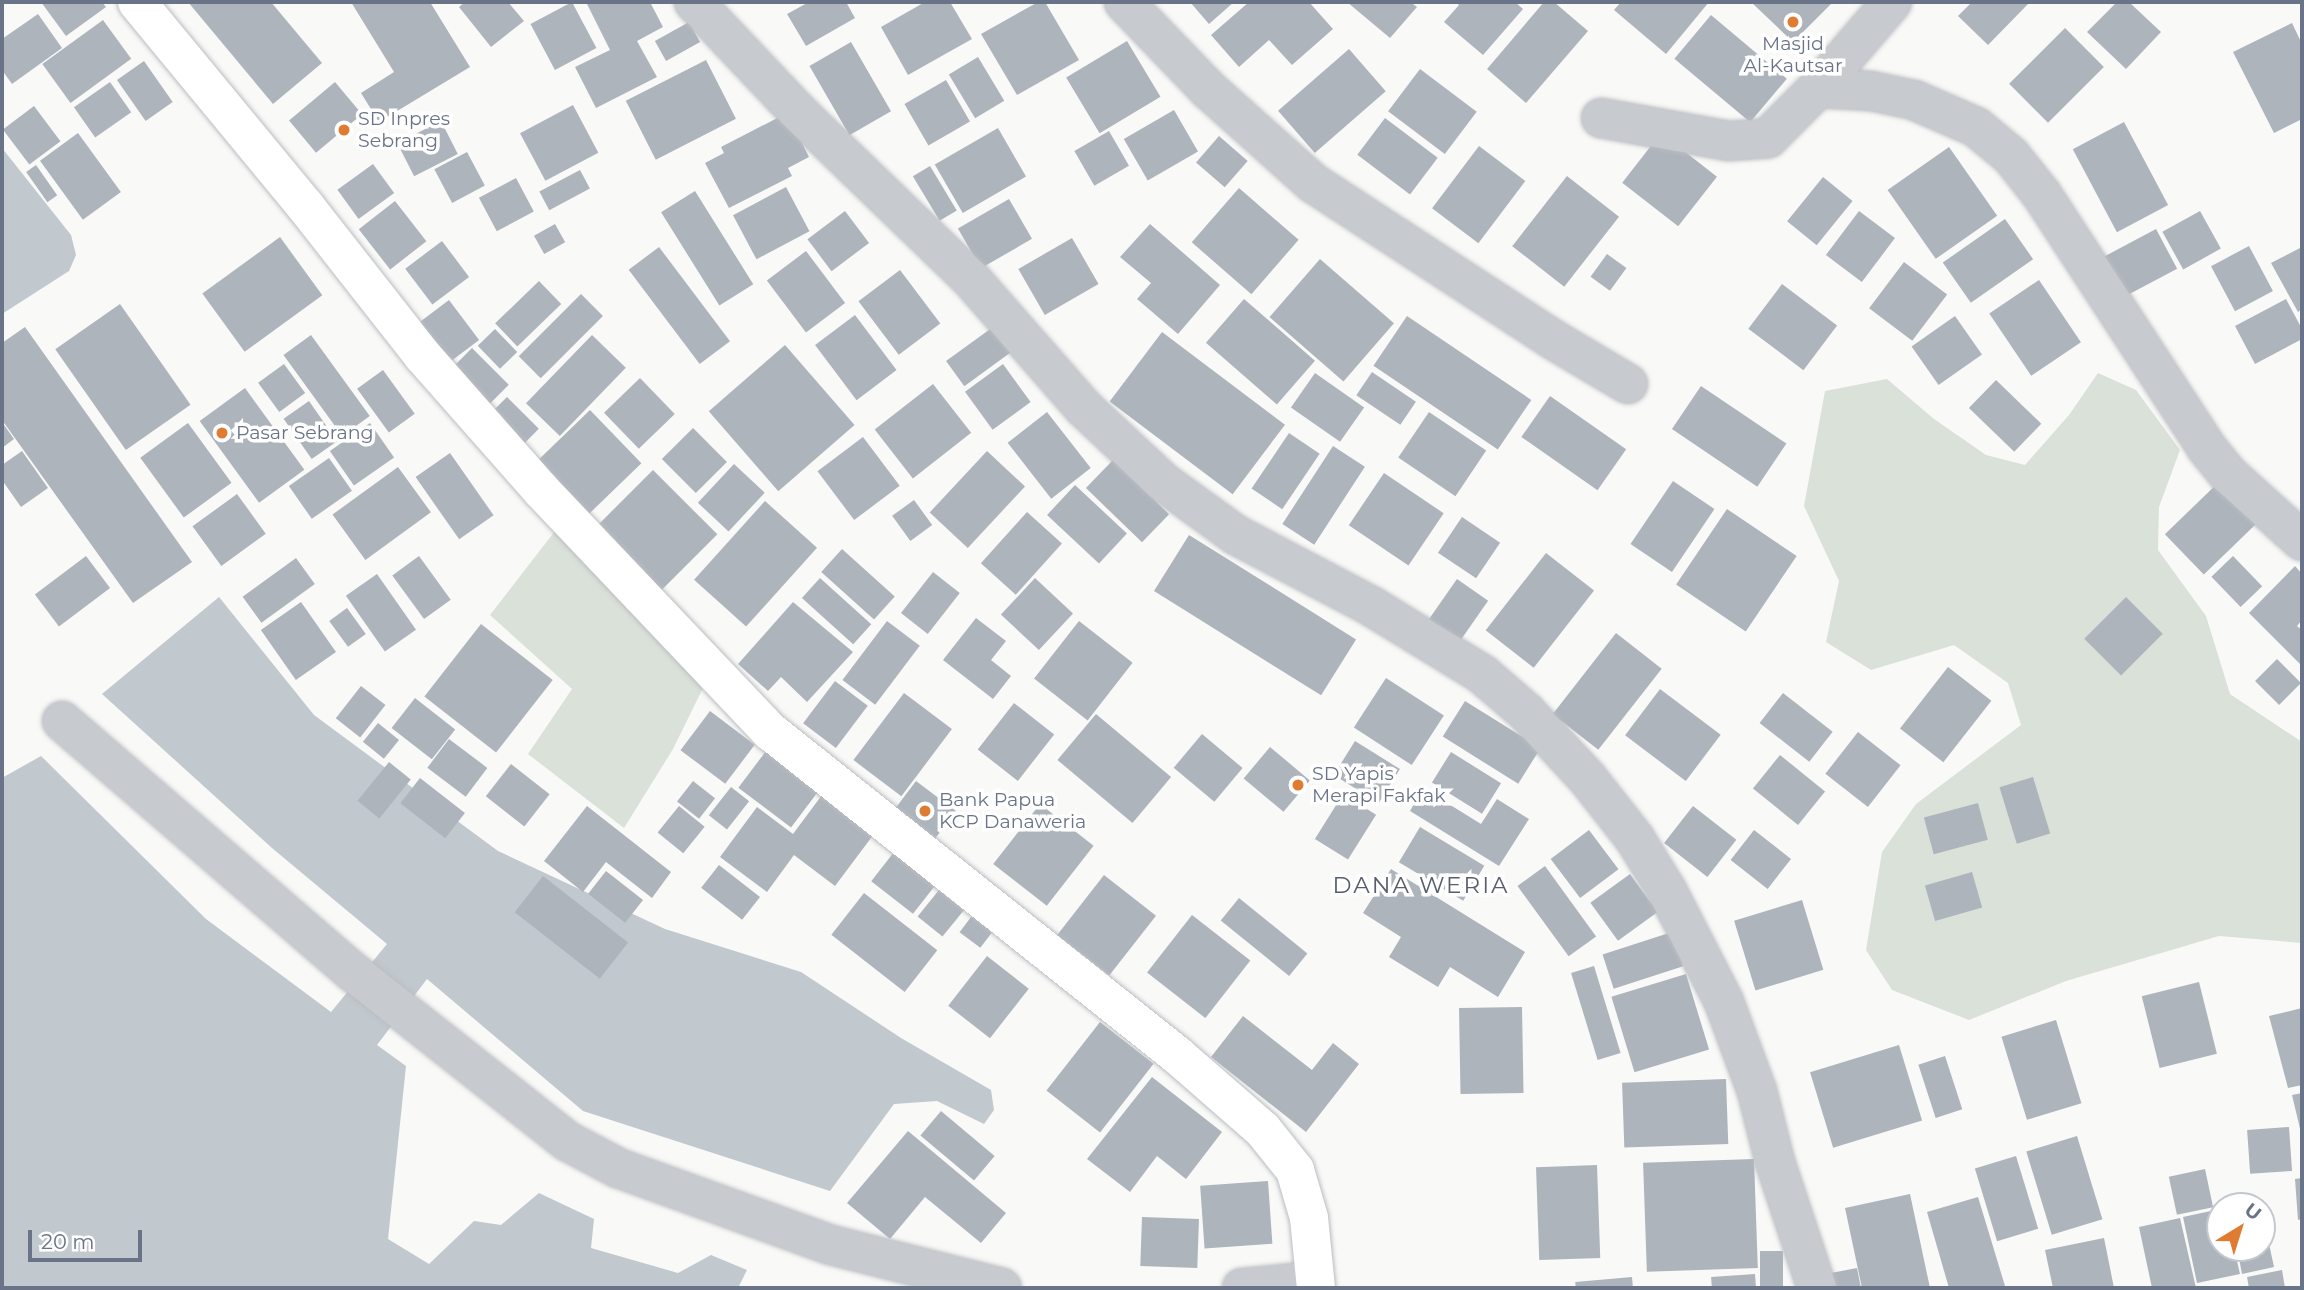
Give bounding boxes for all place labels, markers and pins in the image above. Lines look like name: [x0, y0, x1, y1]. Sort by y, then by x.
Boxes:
marker: Masjid Al-Kautsar: [1785, 14, 1801, 30]
place label: Masjid Al-Kautsar: [1743, 33, 1843, 77]
place label: SD Inpres Sebrang: [358, 108, 450, 152]
marker: SD Inpres Sebrang: [336, 122, 352, 138]
place label: Pasar Sebrang: [236, 422, 374, 444]
marker: Pasar Sebrang: [214, 425, 230, 441]
place label: SD Yapis Merapi Fakfak: [1312, 763, 1446, 807]
marker: SD Yapis Merapi Fakfak: [1290, 777, 1306, 793]
place label: Bank Papua KCP Danaweria: [939, 789, 1086, 833]
marker: Bank Papua KCP Danaweria: [917, 803, 933, 819]

